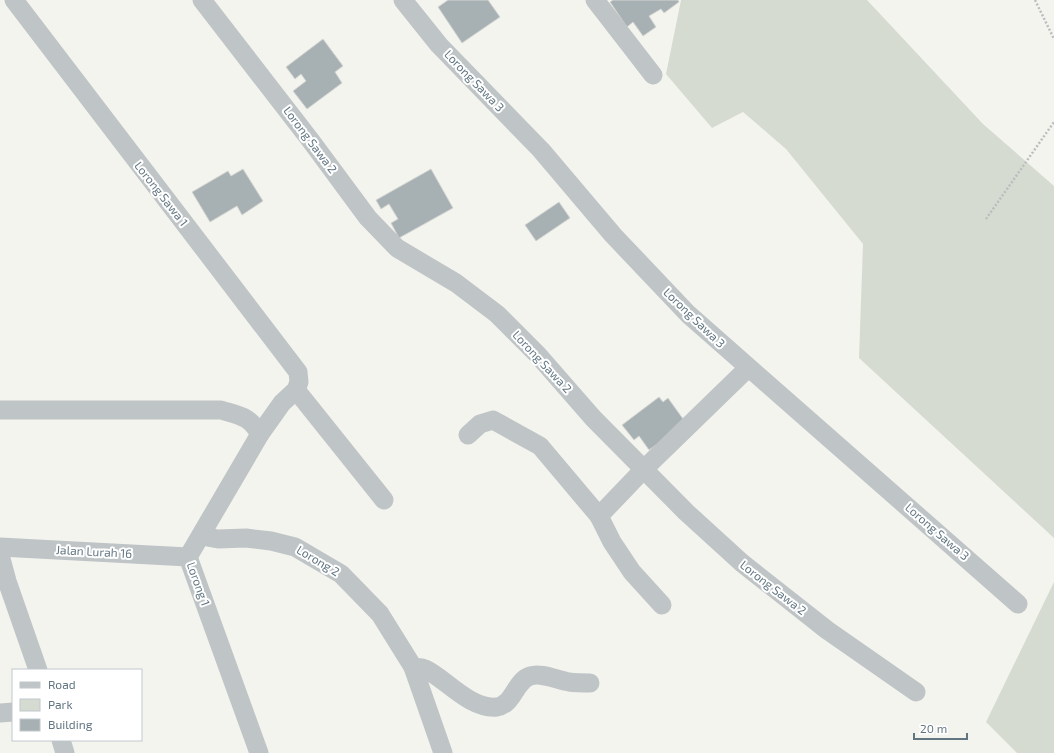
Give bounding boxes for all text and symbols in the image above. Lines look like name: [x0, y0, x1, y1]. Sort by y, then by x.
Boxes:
street label: Lorong Sawa 3: [442, 47, 508, 114]
street label: Lorong Sawa 2: [281, 103, 341, 176]
street label: Lorong Sawa 1: [132, 158, 191, 228]
street label: Lorong Sawa 3: [661, 284, 728, 350]
street label: Lorong Sawa 2: [510, 327, 575, 396]
street label: Lorong Sawa 3: [903, 500, 972, 563]
street label: Jalan Lurah 16: [56, 542, 133, 560]
street label: Lorong 2: [295, 542, 343, 579]
street label: Lorong Sawa 2: [738, 557, 810, 617]
street label: Lorong 1: [185, 560, 213, 607]
legend: [12, 669, 142, 741]
text: Road: [48, 677, 76, 691]
text: Park: [48, 697, 73, 711]
scale bar: [914, 715, 967, 741]
text: Building: [48, 717, 93, 731]
text: 20 m: [920, 721, 947, 735]

